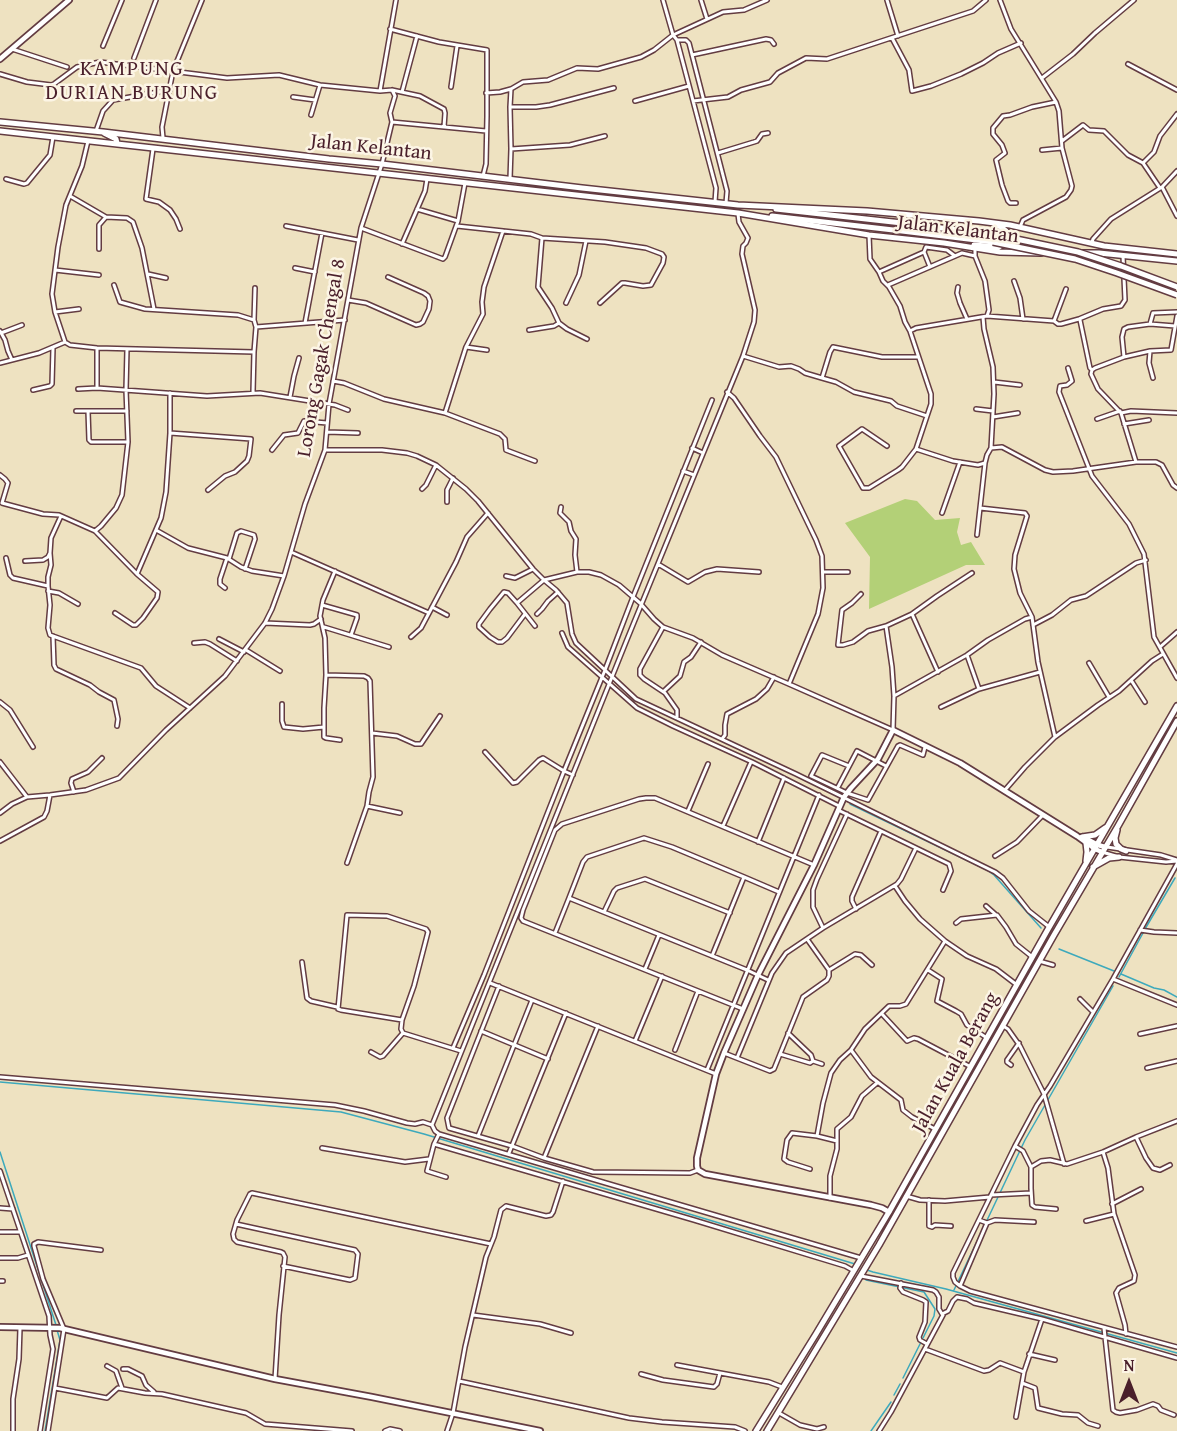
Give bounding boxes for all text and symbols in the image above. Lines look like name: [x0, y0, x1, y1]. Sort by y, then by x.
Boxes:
district label: KAMPUNG DURIAN BURUNG: [45, 57, 219, 107]
street label: Jalan Kelantan: [309, 130, 433, 166]
street label: Jalan Kelantan: [896, 211, 1020, 249]
street label: Lorong Gagak Chengal 8: [293, 257, 351, 459]
street label: Jalan Kuala Berang: [907, 988, 1005, 1138]
north arrow: [1099, 1353, 1159, 1413]
text: N: [1124, 1353, 1134, 1377]

